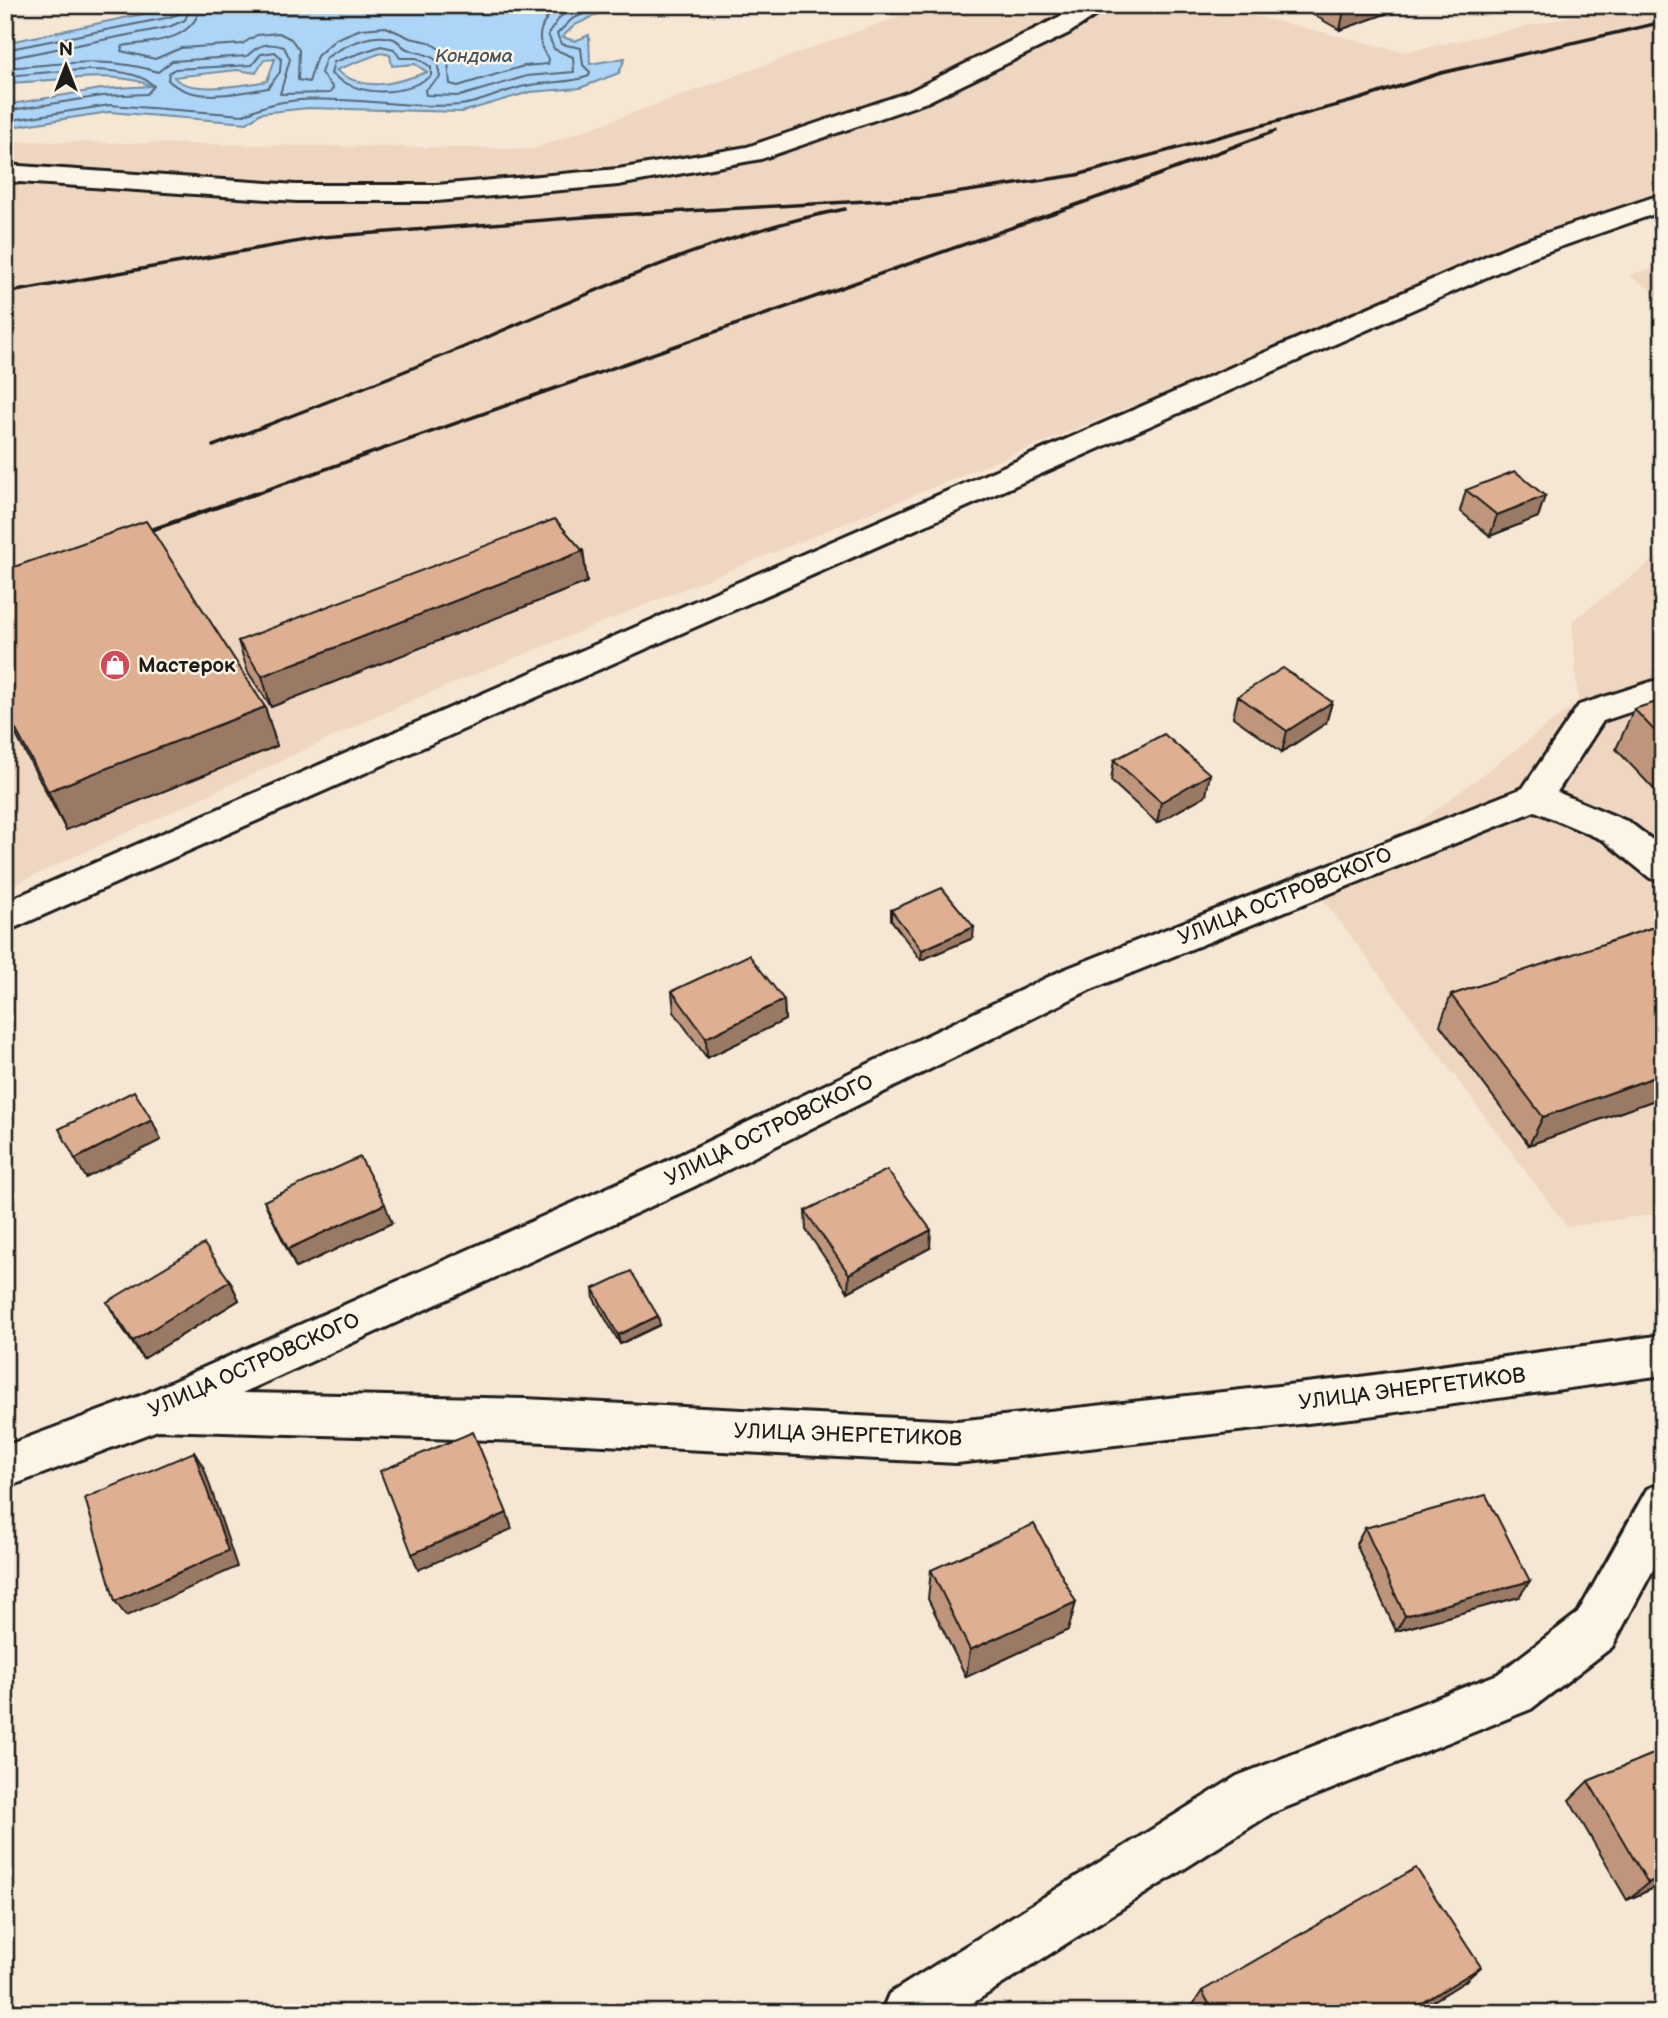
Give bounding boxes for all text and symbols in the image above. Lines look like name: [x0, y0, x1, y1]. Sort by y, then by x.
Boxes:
north arrow: [32, 32, 102, 102]
text: N: [59, 39, 73, 62]
water label: Кондома: [435, 45, 513, 68]
shop icon: Мастерок: [98, 648, 132, 682]
place label: Мастерок: [138, 653, 236, 678]
street label: УЛИЦА ОСТРОВСКОГО: [1174, 842, 1396, 950]
street label: УЛИЦА ОСТРОВСКОГО: [661, 1069, 877, 1191]
street label: УЛИЦА ОСТРОВСКОГО: [145, 1307, 363, 1423]
street label: УЛИЦА ЭНЕРГЕТИКОВ: [1297, 1363, 1527, 1415]
street label: УЛИЦА ЭНЕРГЕТИКОВ: [733, 1419, 963, 1451]

